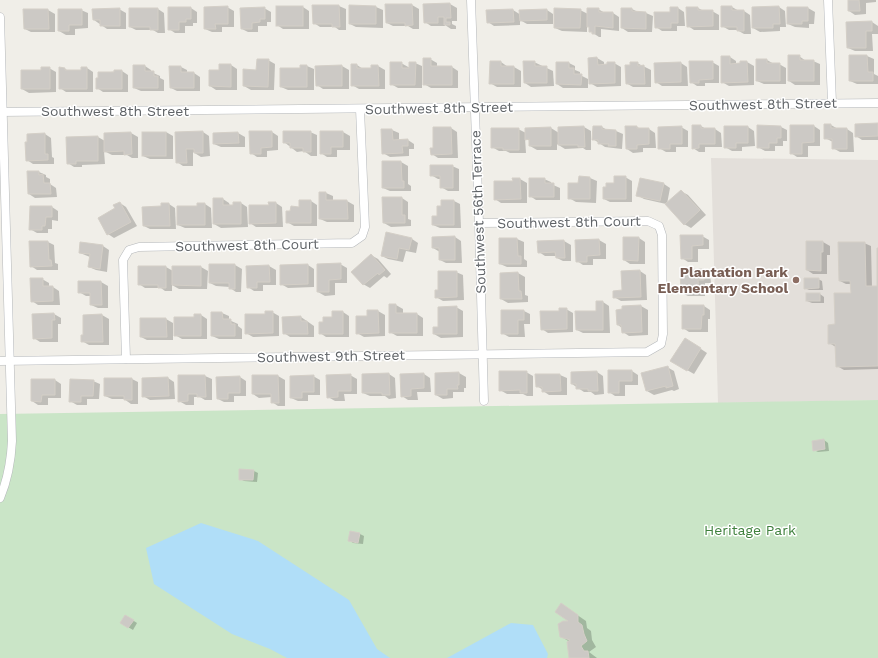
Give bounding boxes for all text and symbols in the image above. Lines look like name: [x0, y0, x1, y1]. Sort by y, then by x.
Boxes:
street label: Southwest 8th Street: [689, 95, 837, 113]
street label: Southwest 8th Street: [365, 99, 513, 117]
street label: Southwest 8th Street: [41, 103, 189, 119]
street label: Southwest 56th Terrace: [467, 130, 489, 294]
street label: Southwest 8th Court: [497, 213, 641, 231]
street label: Southwest 8th Court: [175, 236, 319, 254]
place label: Plantation Park Elementary School: [658, 264, 788, 296]
marker: Plantation Park Elementary School: [791, 275, 801, 285]
street label: Southwest 9th Street: [257, 347, 405, 365]
park label: Heritage Park: [704, 522, 796, 538]

